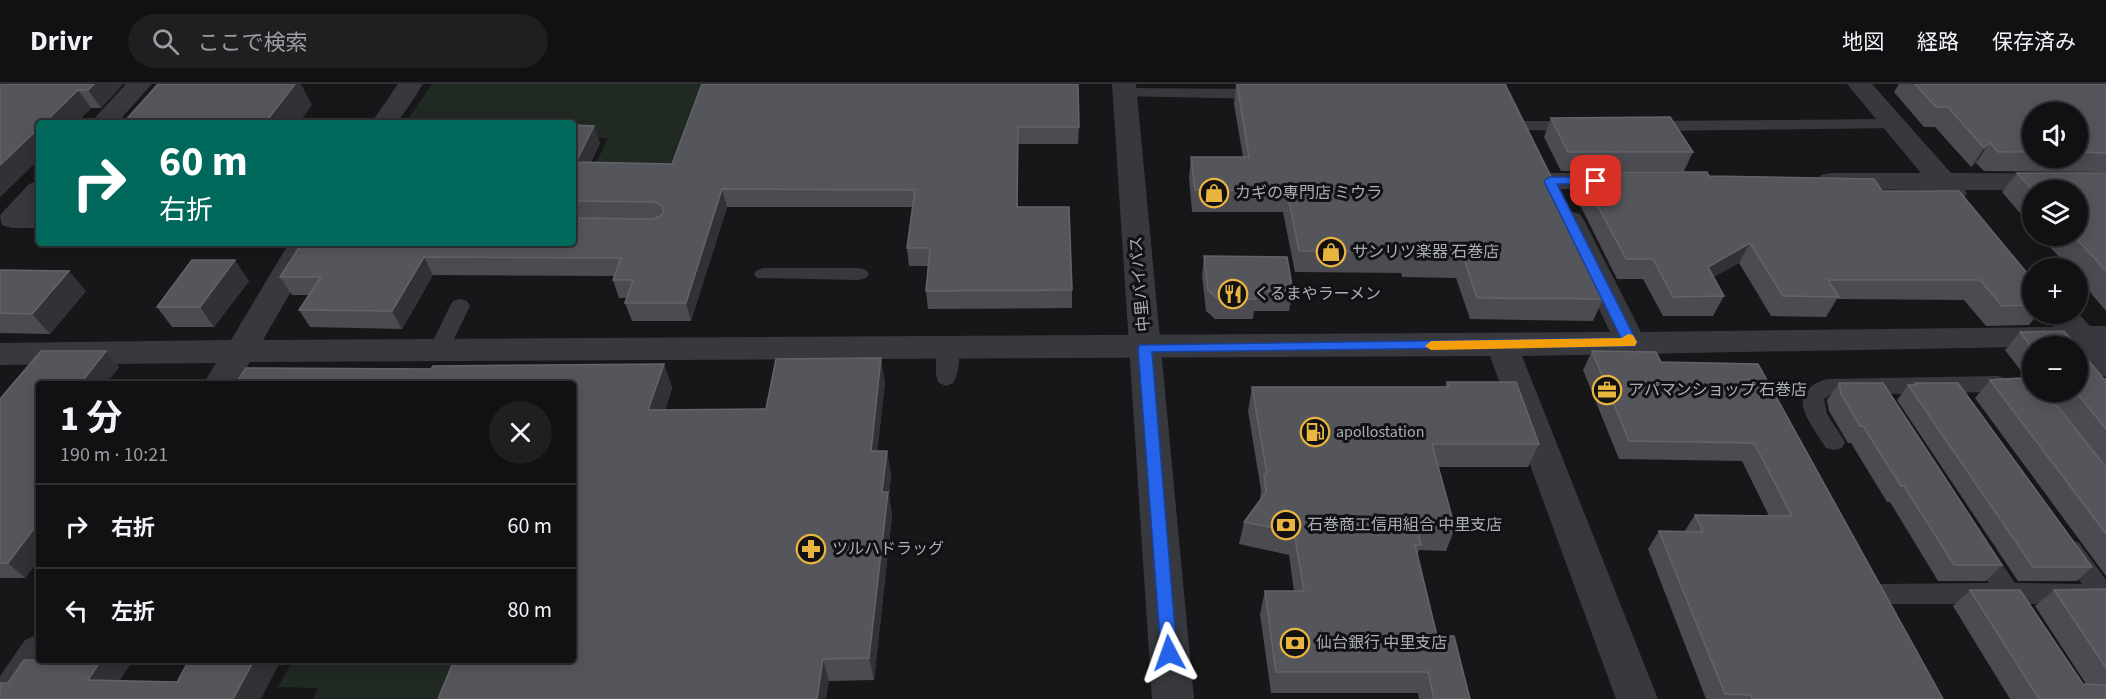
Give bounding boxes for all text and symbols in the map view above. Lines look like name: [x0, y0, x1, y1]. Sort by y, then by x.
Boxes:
search box: [128, 14, 548, 68]
text: Drivr: [30, 21, 92, 61]
icon: search: [149, 25, 182, 58]
text: ここで検索: [197, 27, 307, 59]
text: 地図: [1842, 27, 1884, 57]
text: 経路: [1917, 27, 1959, 57]
text: 保存済み: [1992, 27, 2076, 57]
map controls: [2022, 102, 2088, 402]
button: sound: [2022, 102, 2088, 168]
text: 60 m: [159, 132, 248, 192]
icon: right: [60, 144, 138, 222]
pin: [1570, 155, 1621, 206]
icon: arrive: [1579, 164, 1612, 197]
shop icon: カギの専門店 ミウラ: [1198, 177, 1230, 209]
button: layers: [2022, 180, 2088, 246]
place label: カギの専門店 ミウラ: [1235, 182, 1382, 204]
text: 右折: [159, 191, 213, 230]
street label: 中里バイパス: [1125, 235, 1155, 333]
shop icon: サンリツ楽器 石巻店: [1315, 236, 1347, 268]
place label: サンリツ楽器 石巻店: [1352, 241, 1499, 263]
button: +: [2022, 258, 2088, 324]
restaurant icon: くるまやラーメン: [1217, 278, 1249, 310]
place label: くるまやラーメン: [1254, 283, 1381, 305]
button: −: [2022, 336, 2088, 402]
office icon: アパマンショップ 石巻店: [1591, 374, 1623, 406]
place label: アパマンショップ 石巻店: [1628, 379, 1807, 401]
text: 1 分: [60, 393, 122, 444]
button: close: [489, 401, 552, 464]
fuel station icon: apollostation: [1299, 416, 1331, 448]
place label: apollostation: [1336, 421, 1424, 443]
text: 190 m · 10:21: [60, 441, 168, 469]
bank icon: 石巻商工信用組合 中里支店: [1270, 509, 1302, 541]
icon: right: [60, 510, 93, 543]
text: 60 m: [507, 510, 552, 542]
text: 右折: [111, 512, 155, 544]
place label: 石巻商工信用組合 中里支店: [1307, 514, 1502, 536]
pharmacy icon: ツルハドラッグ: [795, 533, 827, 565]
place label: ツルハドラッグ: [832, 538, 944, 560]
icon: left: [60, 594, 93, 627]
text: 80 m: [507, 594, 552, 626]
text: 左折: [111, 596, 155, 628]
position arrow: [1137, 621, 1201, 685]
bank icon: 仙台銀行 中里支店: [1279, 627, 1311, 659]
place label: 仙台銀行 中里支店: [1316, 632, 1447, 654]

